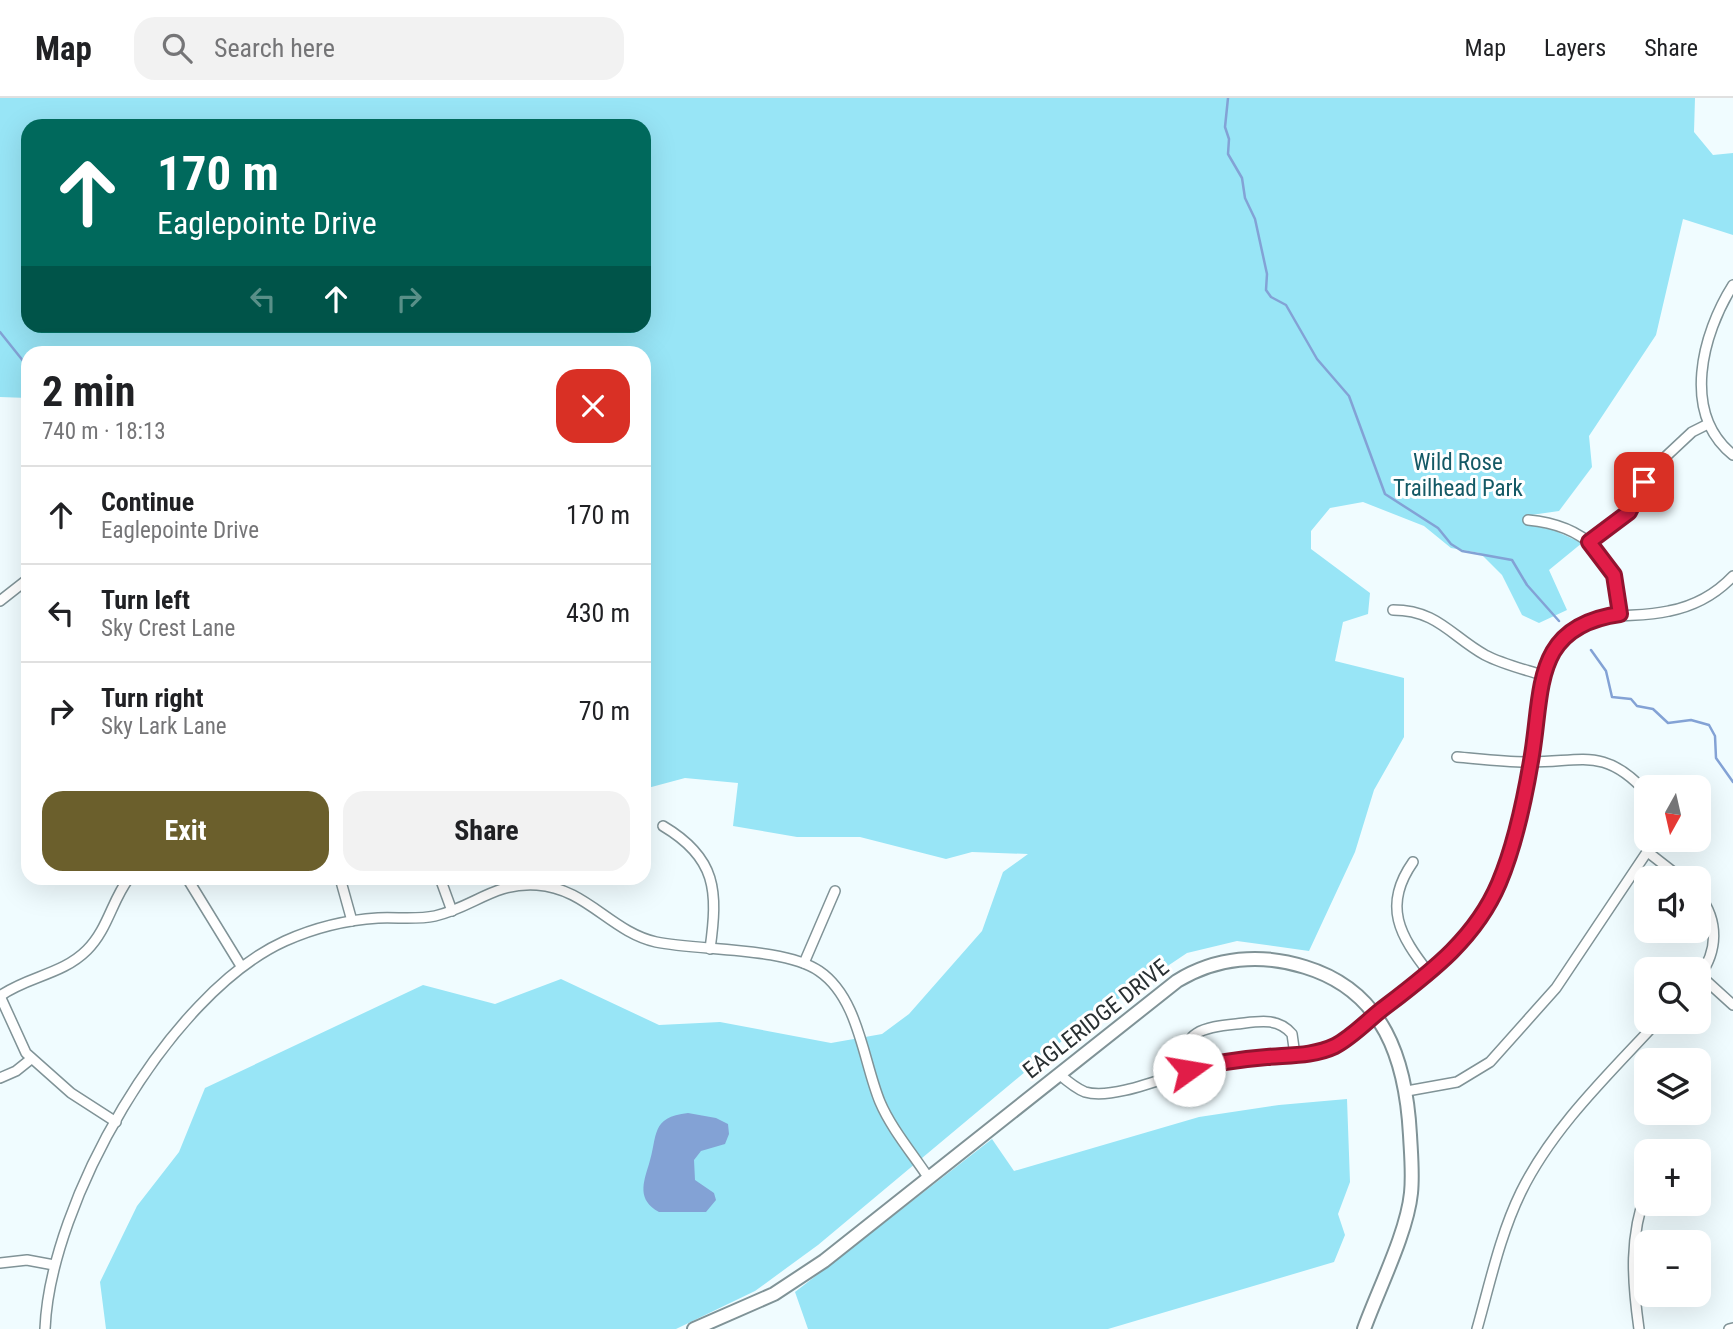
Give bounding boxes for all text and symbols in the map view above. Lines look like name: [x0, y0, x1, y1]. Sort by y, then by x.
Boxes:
search box: [134, 17, 624, 80]
text: Map: [35, 29, 92, 68]
icon: search: [158, 29, 196, 67]
text: Search here: [214, 33, 335, 63]
text: Map: [1465, 34, 1506, 62]
text: Layers: [1544, 34, 1606, 62]
text: Share: [1644, 34, 1698, 62]
text: 170 m: [157, 145, 279, 202]
icon: ahead: [42, 147, 133, 238]
text: Eaglepointe Drive: [157, 204, 377, 242]
icon: left: [244, 280, 282, 318]
icon: ahead: [317, 280, 355, 318]
icon: right: [390, 280, 428, 318]
text: 2 min: [42, 367, 135, 416]
button: close: [556, 369, 630, 443]
text: 740 m · 18:13: [42, 418, 166, 445]
park label: Wild Rose Trailhead Park: [1393, 449, 1524, 502]
pin: [1614, 452, 1674, 512]
icon: arrive: [1625, 463, 1663, 501]
text: Continue: [101, 487, 194, 517]
icon: ahead: [42, 496, 80, 534]
text: 170 m: [566, 500, 630, 530]
text: Eaglepointe Drive: [101, 517, 259, 544]
text: Turn left: [101, 585, 190, 615]
icon: left: [42, 594, 80, 632]
text: 430 m: [566, 598, 630, 628]
text: Sky Crest Lane: [101, 615, 235, 642]
text: Turn right: [101, 683, 203, 713]
icon: right: [42, 692, 80, 730]
text: 70 m: [579, 696, 630, 726]
text: Sky Lark Lane: [101, 713, 227, 740]
north arrow: [1634, 775, 1712, 852]
map controls: [1634, 775, 1711, 1307]
button: Exit: [42, 791, 329, 871]
button: Share: [343, 791, 630, 871]
button: sound: [1634, 866, 1711, 943]
street label: EAGLERIDGE DRIVE: [1018, 954, 1174, 1084]
button: search: [1634, 957, 1711, 1034]
position arrow: [1152, 1033, 1226, 1107]
button: layers: [1634, 1048, 1711, 1125]
button: +: [1634, 1139, 1711, 1216]
button: −: [1634, 1230, 1711, 1307]

